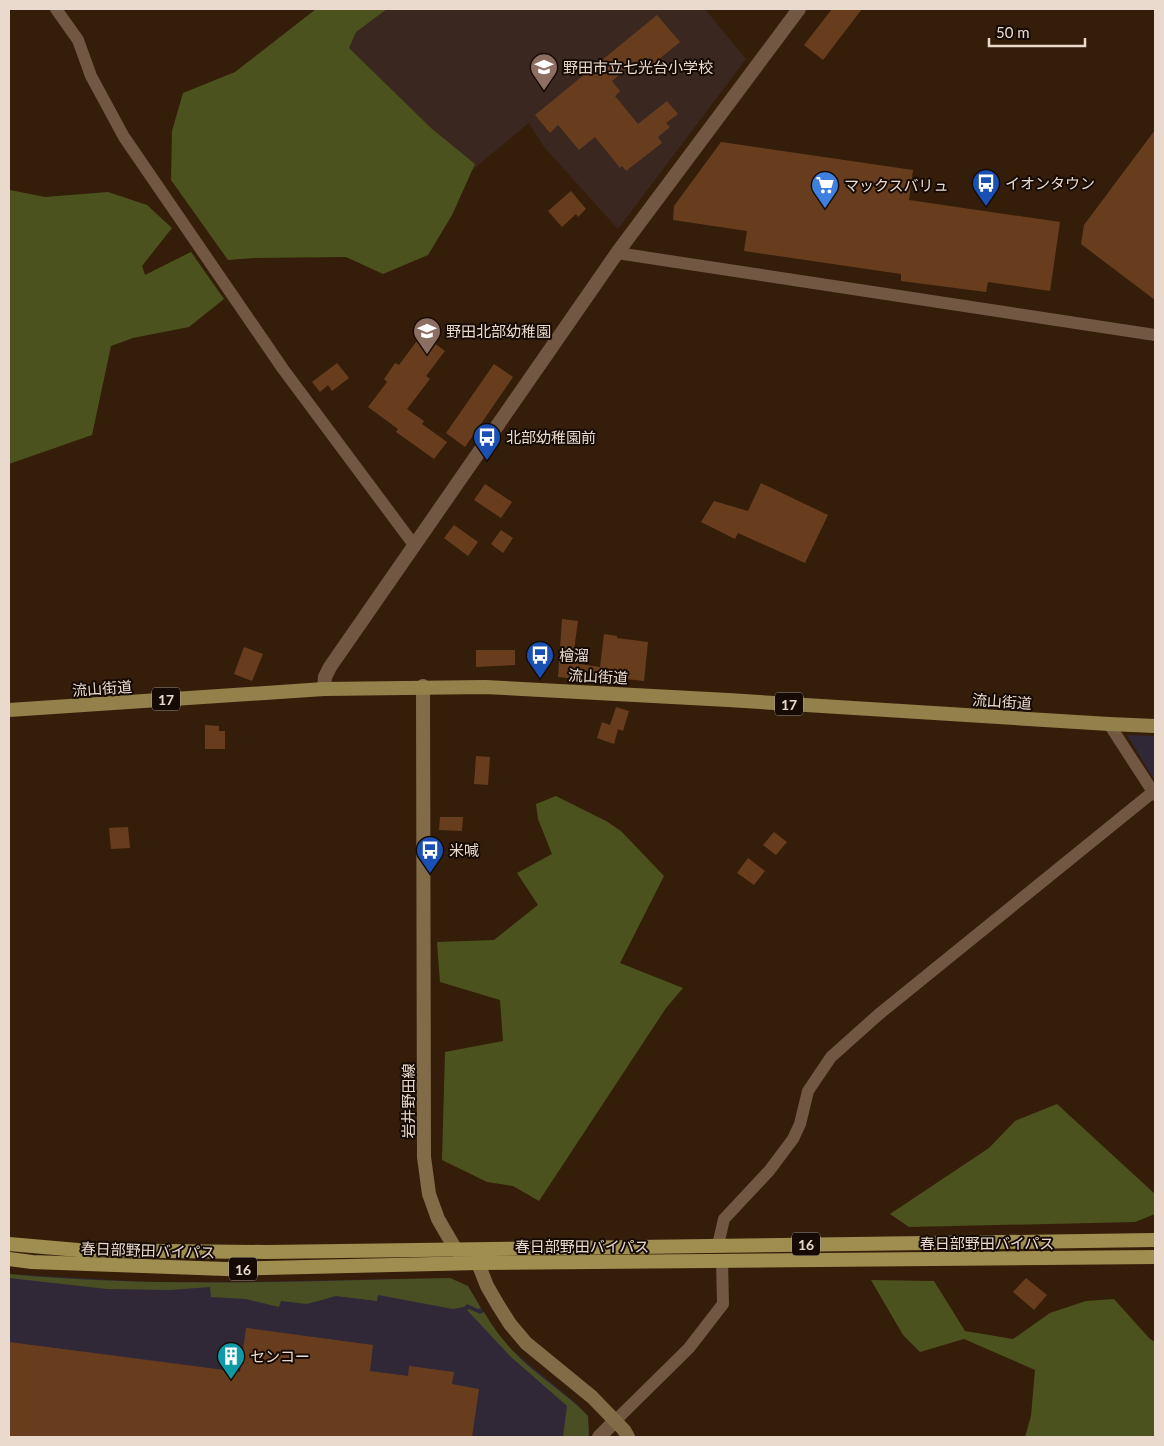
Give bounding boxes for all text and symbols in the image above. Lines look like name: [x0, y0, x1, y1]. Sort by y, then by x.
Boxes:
scale bar: [989, 15, 1085, 47]
text: 50 m: [996, 23, 1030, 41]
school or university icon: 野田市立七光台小学校: [529, 52, 559, 91]
place label: 野田市立七光台小学校: [563, 58, 713, 76]
bus stop icon: イオンタウン: [971, 168, 1001, 207]
supermarket icon: マックスバリュ: [810, 170, 840, 209]
place label: イオンタウン: [1005, 174, 1095, 192]
place label: マックスバリュ: [844, 176, 949, 194]
school or university icon: 野田北部幼稚園: [412, 316, 442, 355]
place label: 野田北部幼稚園: [446, 322, 551, 340]
bus stop icon: 北部幼稚園前: [472, 422, 502, 461]
place label: 北部幼稚園前: [506, 428, 596, 446]
bus stop icon: 檜溜: [525, 640, 555, 679]
place label: 檜溜: [559, 646, 589, 664]
street label: 流山街道: [568, 665, 628, 687]
street label: 流山街道: [71, 677, 133, 699]
road number: 17: [152, 688, 180, 711]
street label: 流山街道: [971, 690, 1033, 712]
road number: 17: [775, 692, 803, 716]
bus stop icon: 米喊: [415, 835, 445, 874]
place label: 米喊: [449, 841, 479, 859]
street label: 岩井野田線: [399, 1063, 417, 1139]
road number: 16: [792, 1232, 820, 1256]
street label: 春日部野田バイパス: [920, 1234, 1054, 1252]
street label: 春日部野田バイパス: [515, 1237, 649, 1255]
street label: 春日部野田バイパス: [80, 1239, 216, 1261]
road number: 16: [229, 1258, 257, 1280]
building icon: センコー: [216, 1341, 246, 1380]
place label: センコー: [250, 1347, 310, 1365]

